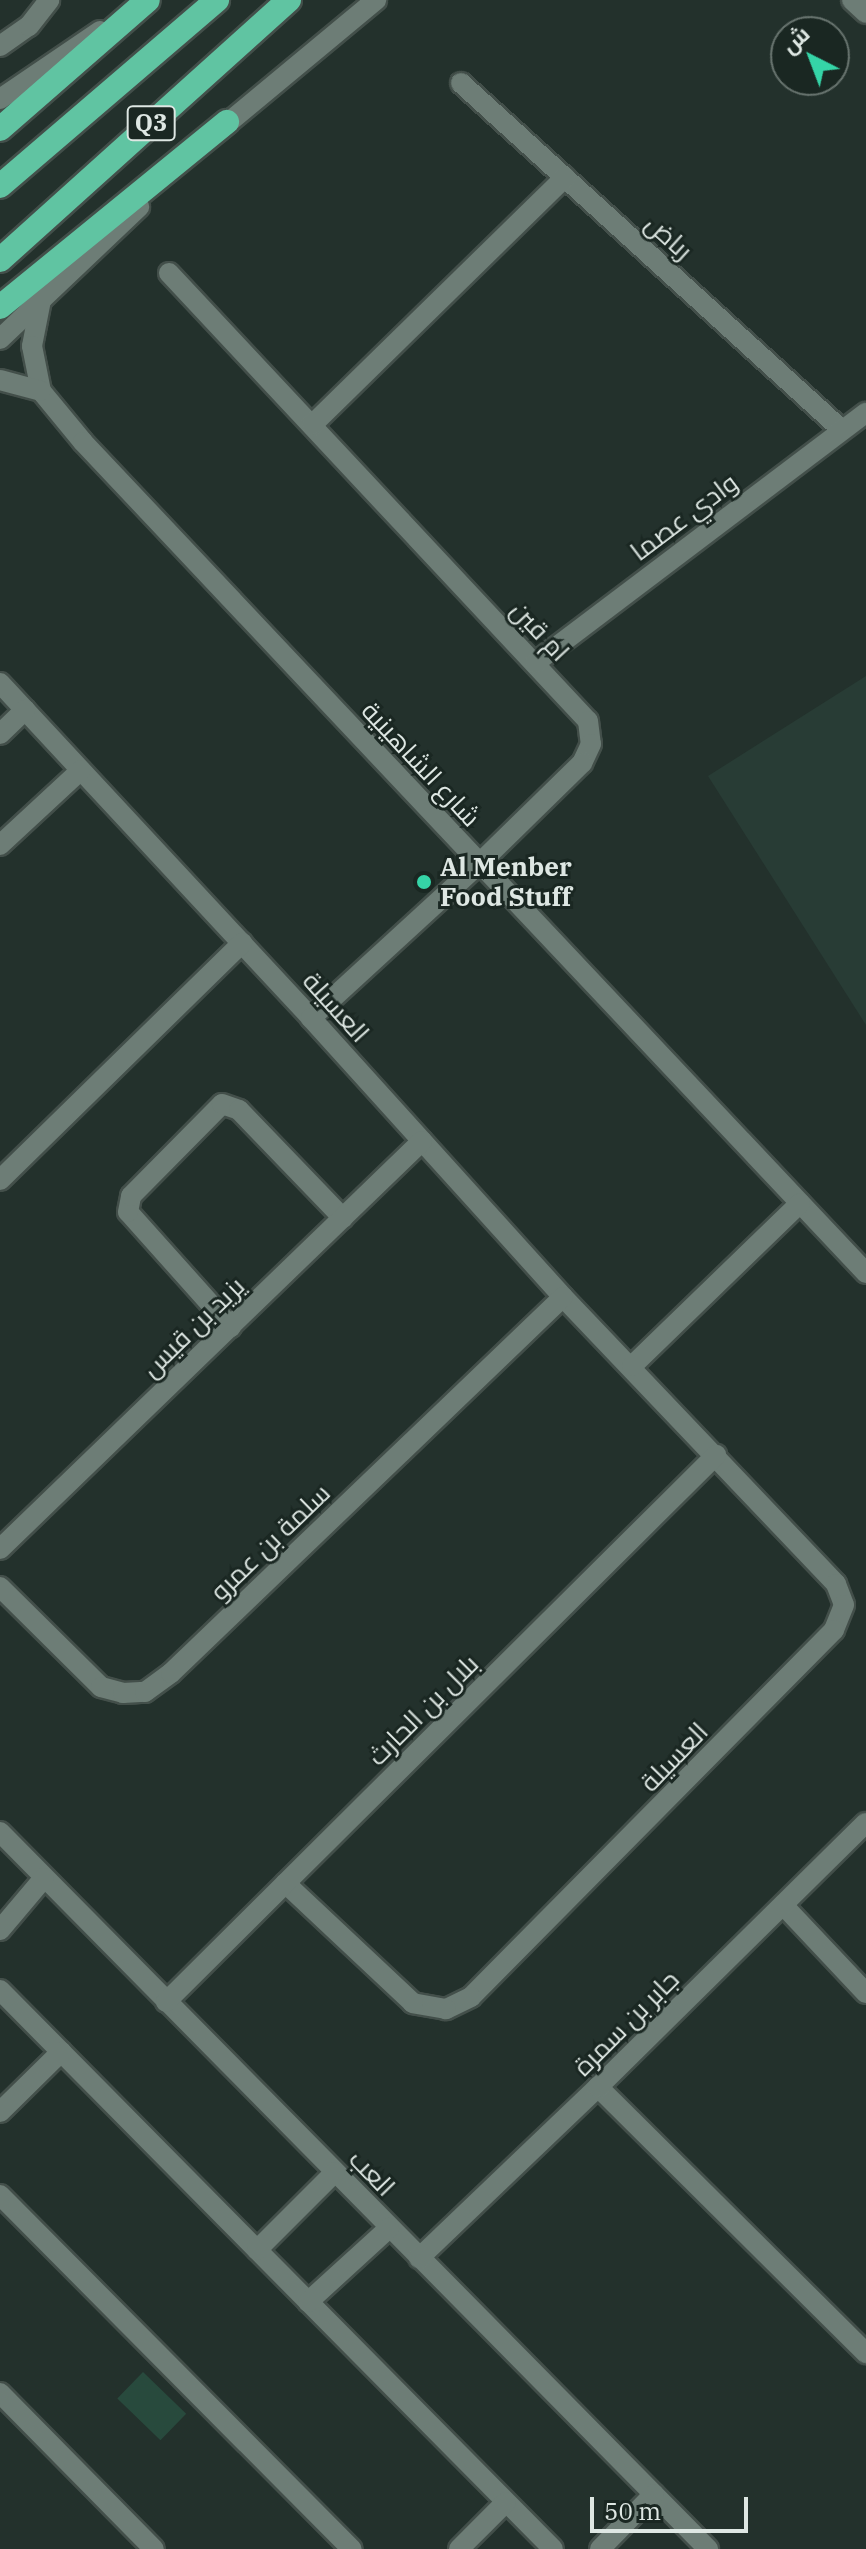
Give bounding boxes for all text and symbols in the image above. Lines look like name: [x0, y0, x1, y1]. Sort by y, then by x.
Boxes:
north arrow: [770, 16, 850, 96]
text: ش: [775, 19, 815, 60]
road number: Q3: [125, 103, 177, 143]
street label: رباض: [639, 208, 699, 266]
street label: وادي عصما: [624, 467, 744, 567]
street label: ام قين: [504, 594, 576, 668]
street label: شارع الشاهينية: [355, 695, 487, 833]
place label: Al Menber Food Stuff: [440, 851, 572, 912]
marker: Al Menber Food Stuff: [415, 873, 433, 891]
street label: العسيلة: [296, 965, 376, 1049]
street label: يزيد بن قيس: [135, 1270, 251, 1384]
street label: سلمة بن عمرو: [204, 1477, 336, 1607]
street label: بلال بن الحارث: [361, 1648, 485, 1772]
street label: العسيلة: [634, 1716, 714, 1798]
street label: جابر بن سمرة: [567, 1964, 685, 2082]
street label: العب: [343, 2143, 401, 2203]
scale bar: [594, 2481, 752, 2531]
text: 50 m: [604, 2495, 661, 2527]

